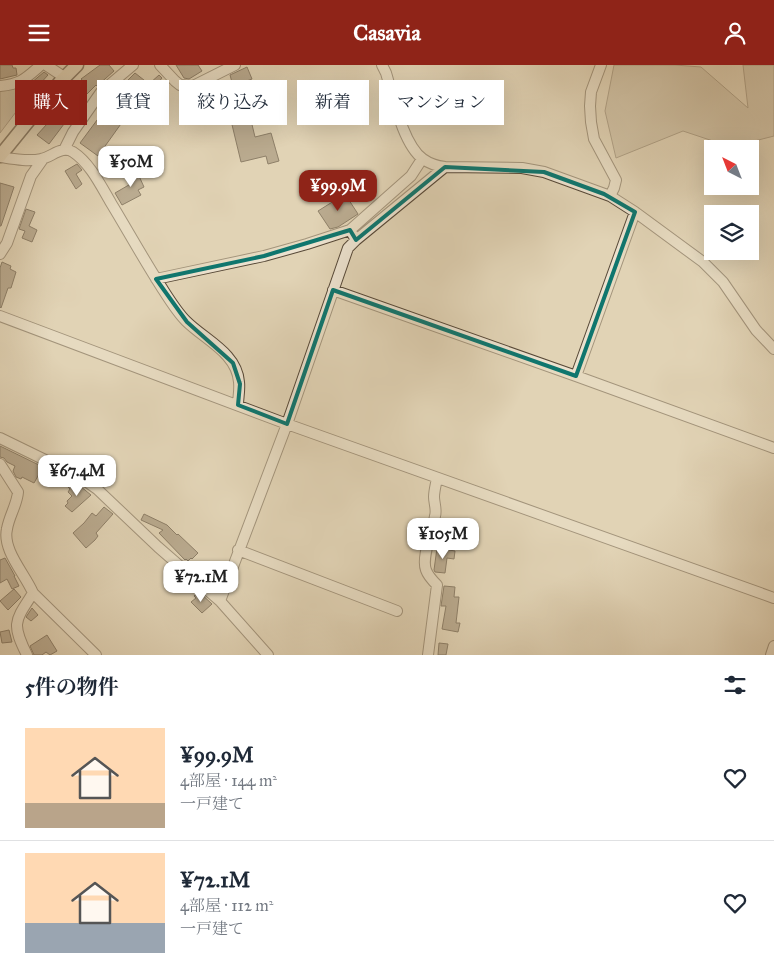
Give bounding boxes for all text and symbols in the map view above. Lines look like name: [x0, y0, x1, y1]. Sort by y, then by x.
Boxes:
icon: menu: [25, 19, 53, 47]
text: Casavia: [353, 19, 421, 46]
icon: person: [721, 19, 749, 47]
chip: 購入: [15, 80, 87, 125]
chip: 賃貸: [97, 80, 169, 125]
chip: 絞り込み: [179, 80, 287, 125]
chip: 新着: [297, 80, 369, 125]
chip: マンション: [379, 80, 504, 125]
north arrow: [704, 140, 759, 195]
map controls: [704, 140, 759, 260]
pin: ¥50M: [101, 145, 161, 188]
text: ¥50M: [109, 152, 153, 171]
pin: ¥99.9M: [297, 169, 379, 212]
text: ¥99.9M: [310, 176, 366, 195]
button: layers: [704, 205, 759, 260]
pin: ¥67.4M: [36, 455, 118, 497]
text: ¥67.4M: [49, 461, 105, 480]
pin: ¥105M: [408, 517, 478, 560]
text: ¥105M: [418, 524, 468, 543]
pin: ¥72.1M: [160, 561, 242, 603]
text: ¥72.1M: [174, 567, 228, 586]
icon: filters: [721, 671, 749, 699]
text: 5件の物件: [25, 674, 119, 700]
text: ¥99.9M: [180, 742, 254, 768]
icon: home: [65, 748, 125, 808]
icon: heart: [721, 764, 749, 792]
text: 4部屋 · 144 m²: [180, 771, 277, 790]
text: 一戸建て: [180, 794, 244, 813]
text: ¥72.1M: [180, 867, 250, 893]
icon: home: [65, 873, 125, 933]
icon: heart: [721, 889, 749, 917]
text: 4部屋 · 112 m²: [180, 896, 273, 915]
text: 一戸建て: [180, 919, 244, 938]

